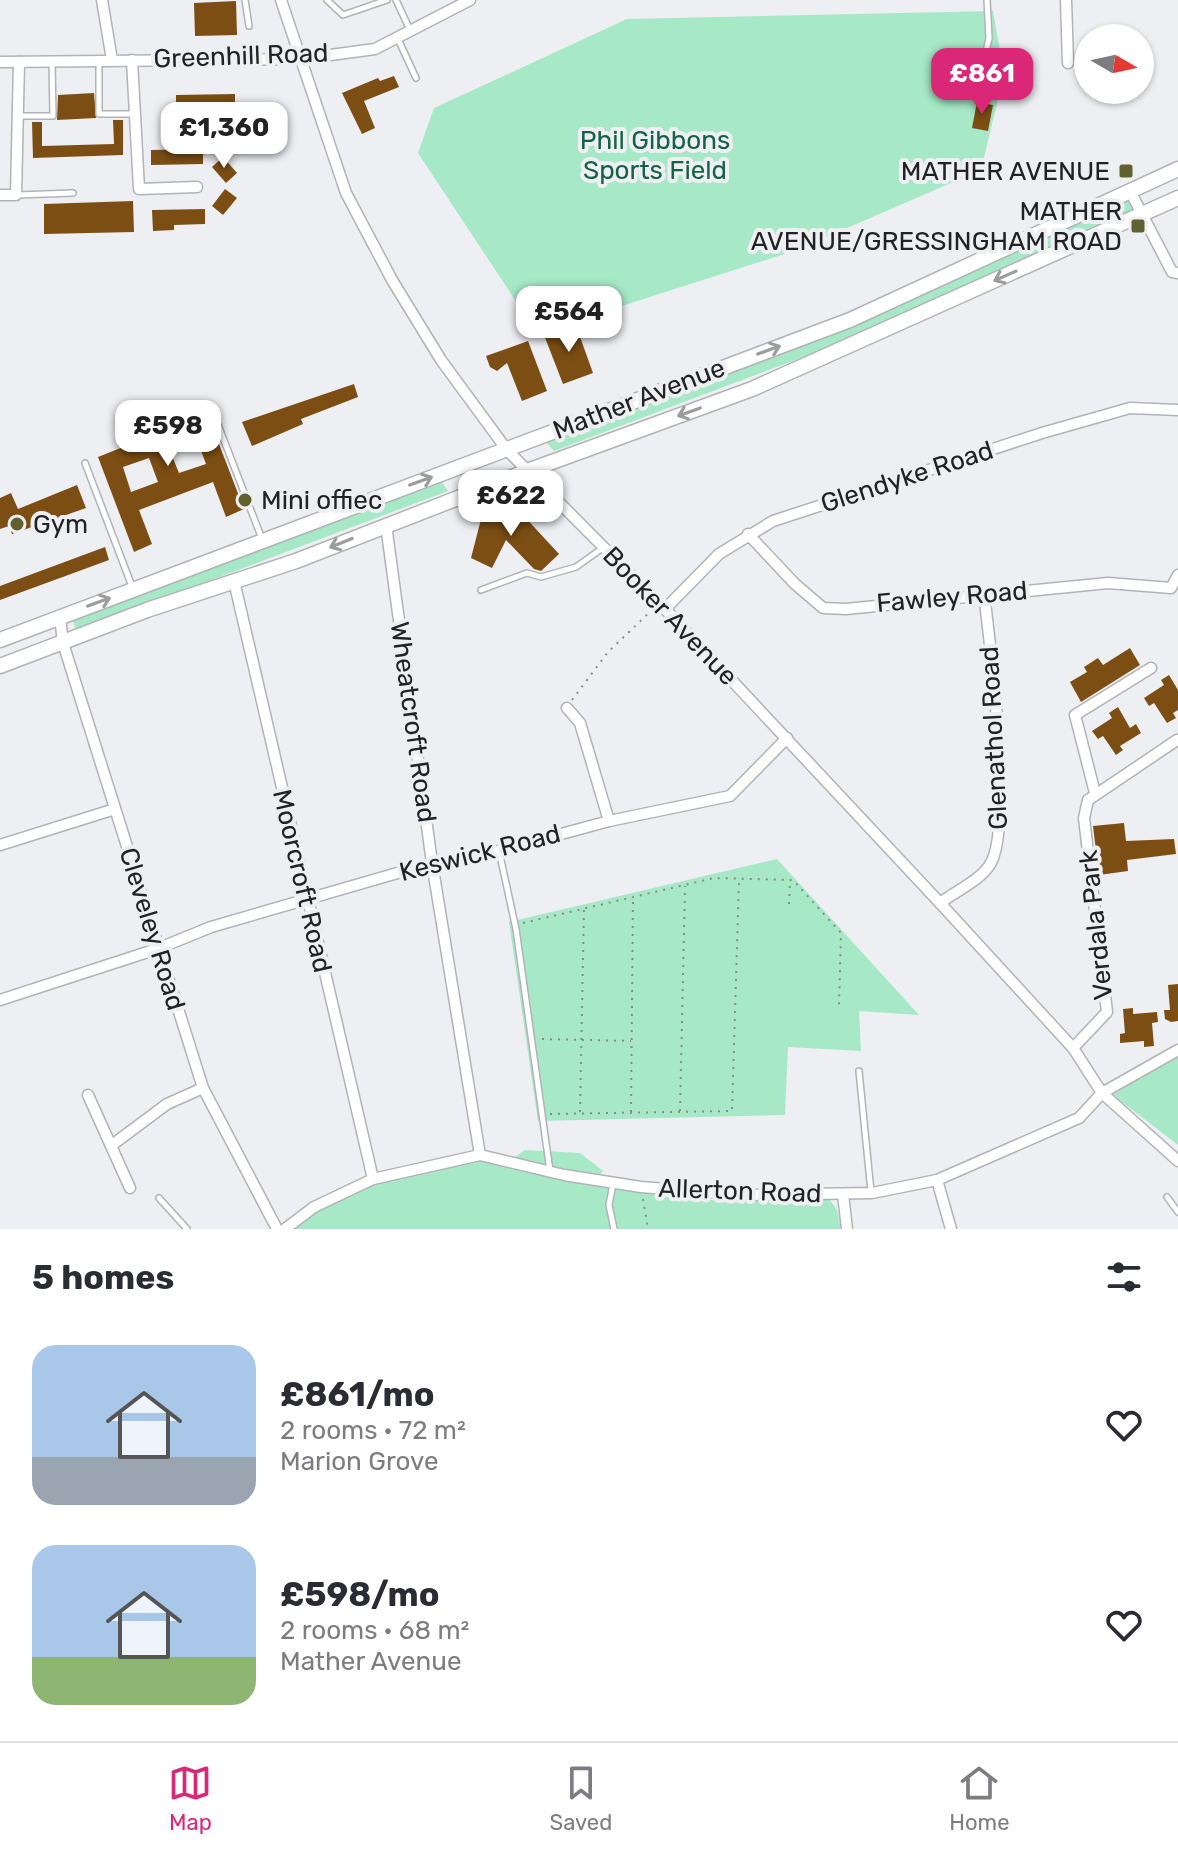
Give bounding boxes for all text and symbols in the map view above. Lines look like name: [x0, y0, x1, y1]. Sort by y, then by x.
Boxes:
north arrow: [1074, 24, 1154, 104]
map controls: [1074, 24, 1154, 104]
street label: Greenhill Road: [153, 37, 329, 75]
pin: £861: [935, 48, 1029, 116]
text: £861: [949, 58, 1015, 89]
pin: £1,360: [159, 102, 289, 170]
text: £1,360: [179, 112, 269, 143]
park label: Phil Gibbons Sports Field: [580, 125, 730, 186]
place label: MATHER AVENUE: [901, 156, 1110, 187]
marker: MATHER AVENUE: [1117, 162, 1135, 180]
place label: MATHER AVENUE/GRESSINGHAM ROAD: [751, 196, 1122, 257]
marker: MATHER AVENUE/GRESSINGHAM ROAD: [1129, 217, 1147, 235]
one-way arrow: [993, 269, 1017, 284]
pin: £564: [522, 286, 616, 354]
text: £564: [534, 296, 604, 327]
one-way arrow: [756, 341, 781, 356]
street label: Mather Avenue: [549, 352, 729, 446]
pin: £598: [121, 400, 215, 468]
one-way arrow: [677, 406, 702, 420]
text: £598: [133, 410, 203, 441]
street label: Glendyke Road: [817, 435, 997, 519]
pin: £622: [464, 470, 558, 538]
one-way arrow: [408, 473, 433, 487]
text: £622: [476, 480, 546, 511]
place label: Mini offiec: [261, 485, 382, 516]
marker: Mini offiec: [236, 491, 254, 509]
place label: Gym: [33, 509, 88, 540]
marker: Gym: [8, 515, 26, 533]
one-way arrow: [329, 537, 354, 552]
street label: Booker Avenue: [596, 540, 744, 692]
street label: Fawley Road: [875, 575, 1029, 619]
one-way arrow: [86, 594, 111, 609]
street label: Wheatcroft Road: [384, 620, 442, 824]
street label: Glenathol Road: [974, 645, 1014, 831]
street label: Moorcroft Road: [266, 786, 338, 976]
street label: Keswick Road: [396, 818, 564, 888]
street label: Cleveley Road: [113, 844, 191, 1014]
street label: Verdala Park: [1073, 848, 1119, 1002]
street label: Allerton Road: [658, 1173, 822, 1209]
icon: filters: [1102, 1255, 1146, 1299]
text: 5 homes: [32, 1257, 174, 1298]
text: £861/mo: [280, 1374, 435, 1415]
icon: home: [96, 1377, 192, 1473]
icon: heart: [1102, 1403, 1146, 1447]
text: 2 rooms · 72 m²: [280, 1415, 466, 1446]
text: Marion Grove: [280, 1446, 438, 1477]
text: £598/mo: [280, 1574, 439, 1615]
icon: home: [96, 1577, 192, 1673]
icon: heart: [1102, 1603, 1146, 1647]
text: 2 rooms · 68 m²: [280, 1615, 469, 1646]
text: Mather Avenue: [280, 1646, 461, 1677]
tab: Map: [168, 1761, 212, 1836]
tab: Saved: [549, 1761, 612, 1836]
tab: Home: [949, 1761, 1009, 1836]

